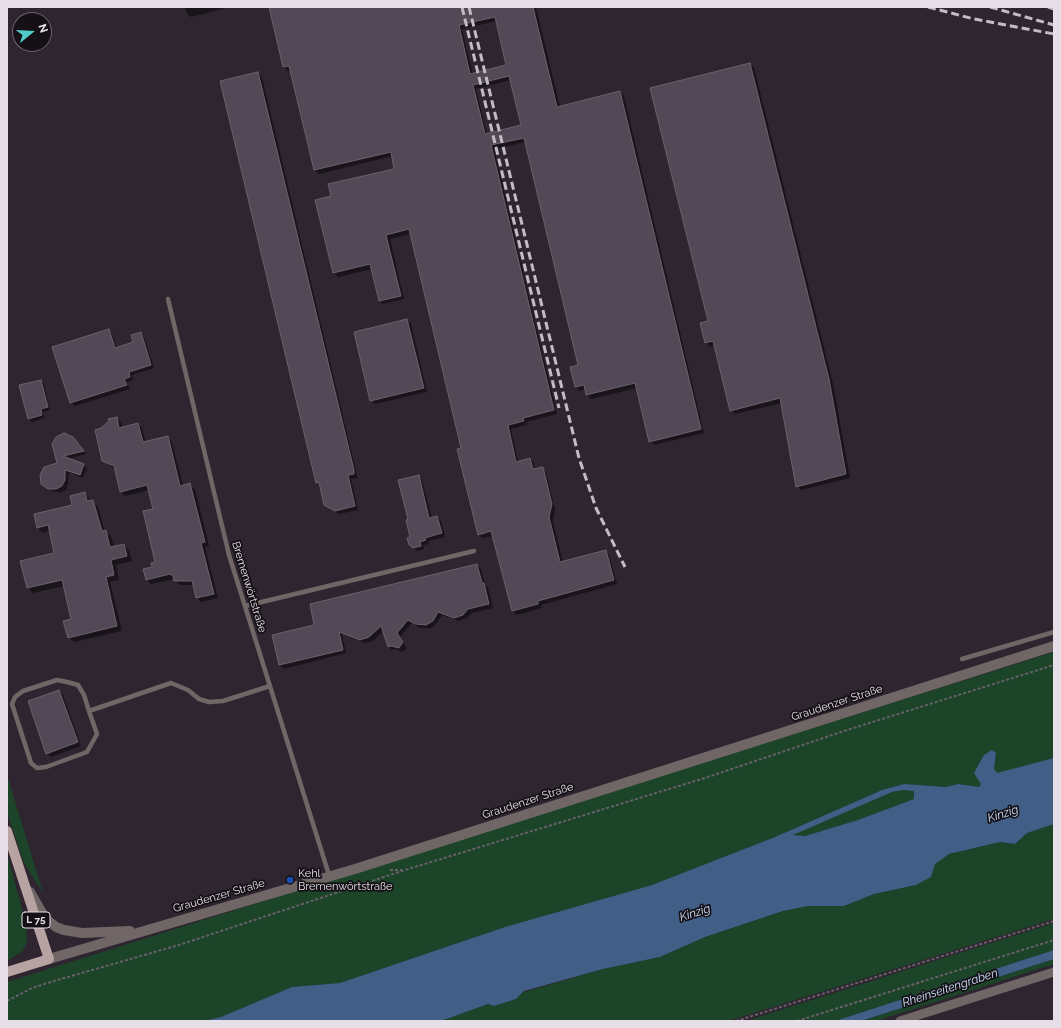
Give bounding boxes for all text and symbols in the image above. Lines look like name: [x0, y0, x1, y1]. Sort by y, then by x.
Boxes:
north arrow: [12, 12, 52, 52]
text: N: [35, 22, 50, 34]
street label: Bremenwörtstraße: [229, 540, 269, 634]
street label: Graudenzer Straße: [790, 682, 884, 724]
street label: Graudenzer Straße: [481, 780, 575, 822]
water label: Kinzig: [986, 802, 1020, 826]
place label: Kehl Bremenwörtstraße: [298, 867, 393, 893]
marker: Kehl Bremenwörtstraße: [285, 875, 295, 885]
street label: Graudenzer Straße: [172, 877, 266, 915]
water label: Kinzig: [678, 901, 712, 925]
road number: L 75: [22, 912, 50, 928]
water label: Rheinseitengraben: [900, 966, 1000, 1010]

